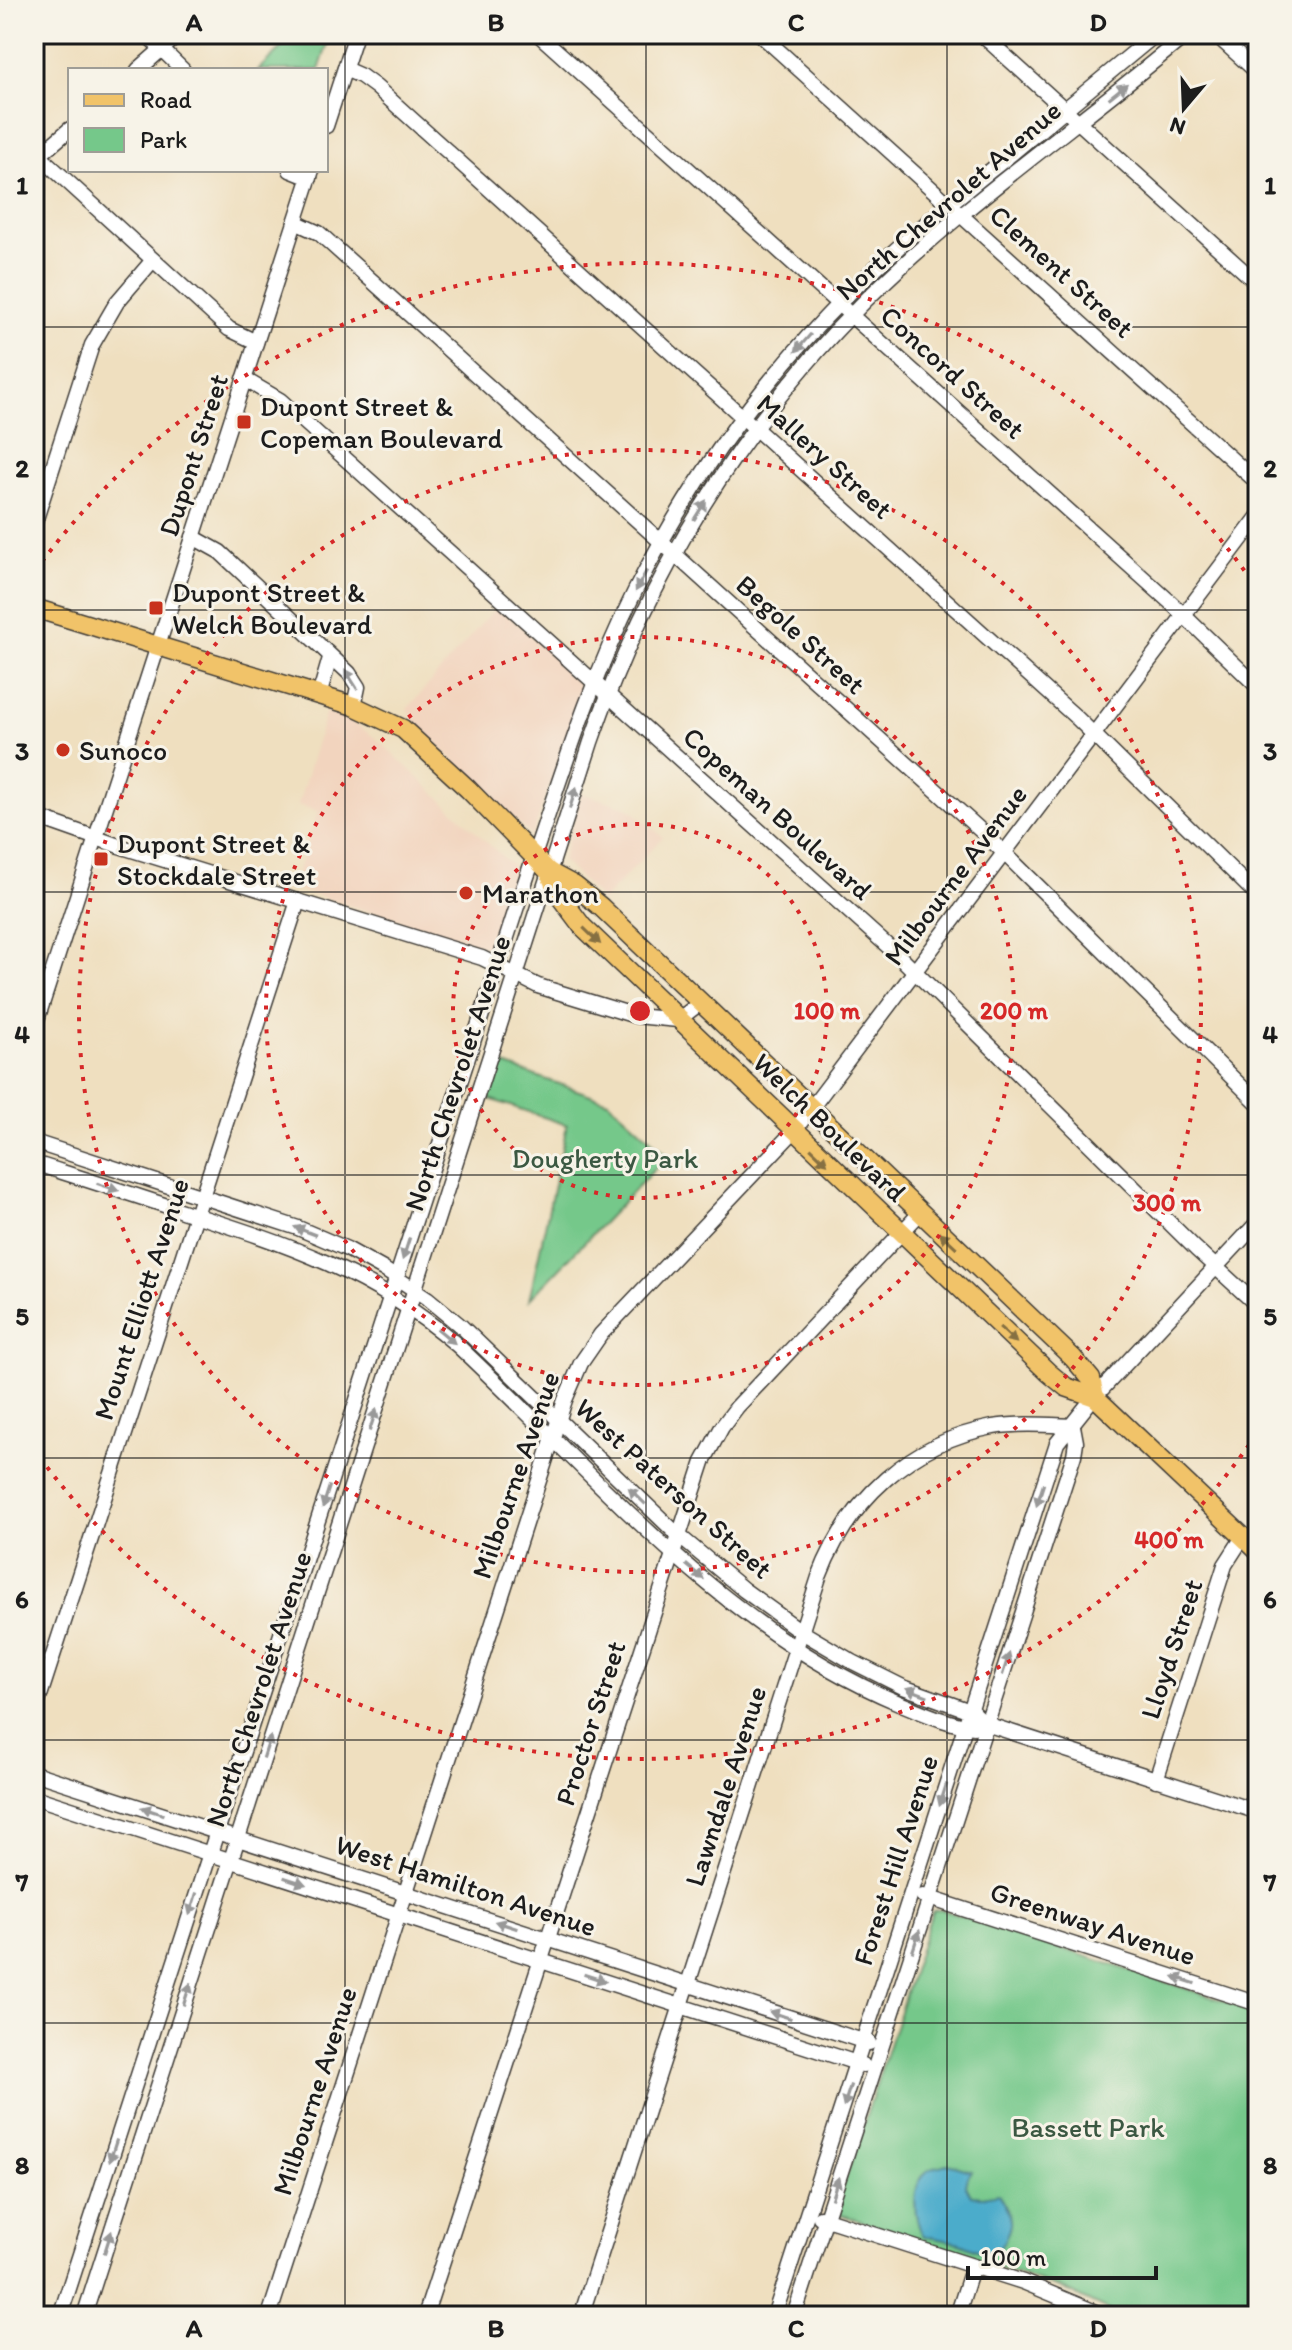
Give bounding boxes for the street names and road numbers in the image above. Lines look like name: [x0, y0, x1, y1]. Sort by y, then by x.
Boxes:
street label: North Chevrolet Avenue: [828, 93, 1068, 307]
street label: Clement Street: [983, 197, 1141, 345]
street label: Concord Street: [874, 298, 1032, 446]
street label: Dupont Street: [151, 369, 235, 541]
street label: Mallery Street: [750, 386, 900, 526]
street label: Begole Street: [729, 567, 873, 701]
street label: Copeman Boulevard: [676, 719, 880, 907]
street label: Milbourne Avenue: [876, 778, 1034, 972]
street label: North Chevrolet Avenue: [396, 931, 518, 1215]
street label: Welch Boulevard: [746, 1045, 914, 1209]
street label: Mount Elliott Avenue: [86, 1174, 196, 1424]
street label: Milbourne Avenue: [464, 1367, 566, 1583]
street label: West Paterson Street: [568, 1391, 780, 1585]
street label: North Chevrolet Avenue: [197, 1547, 319, 1831]
street label: Lloyd Street: [1132, 1575, 1210, 1723]
street label: Proctor Street: [547, 1636, 633, 1810]
street label: Lawndale Avenue: [677, 1682, 773, 1890]
street label: Forest Hill Avenue: [845, 1751, 945, 1969]
street label: West Hamilton Avenue: [331, 1827, 601, 1943]
street label: Greenway Avenue: [986, 1874, 1200, 1972]
street label: Milbourne Avenue: [264, 1983, 364, 2199]

